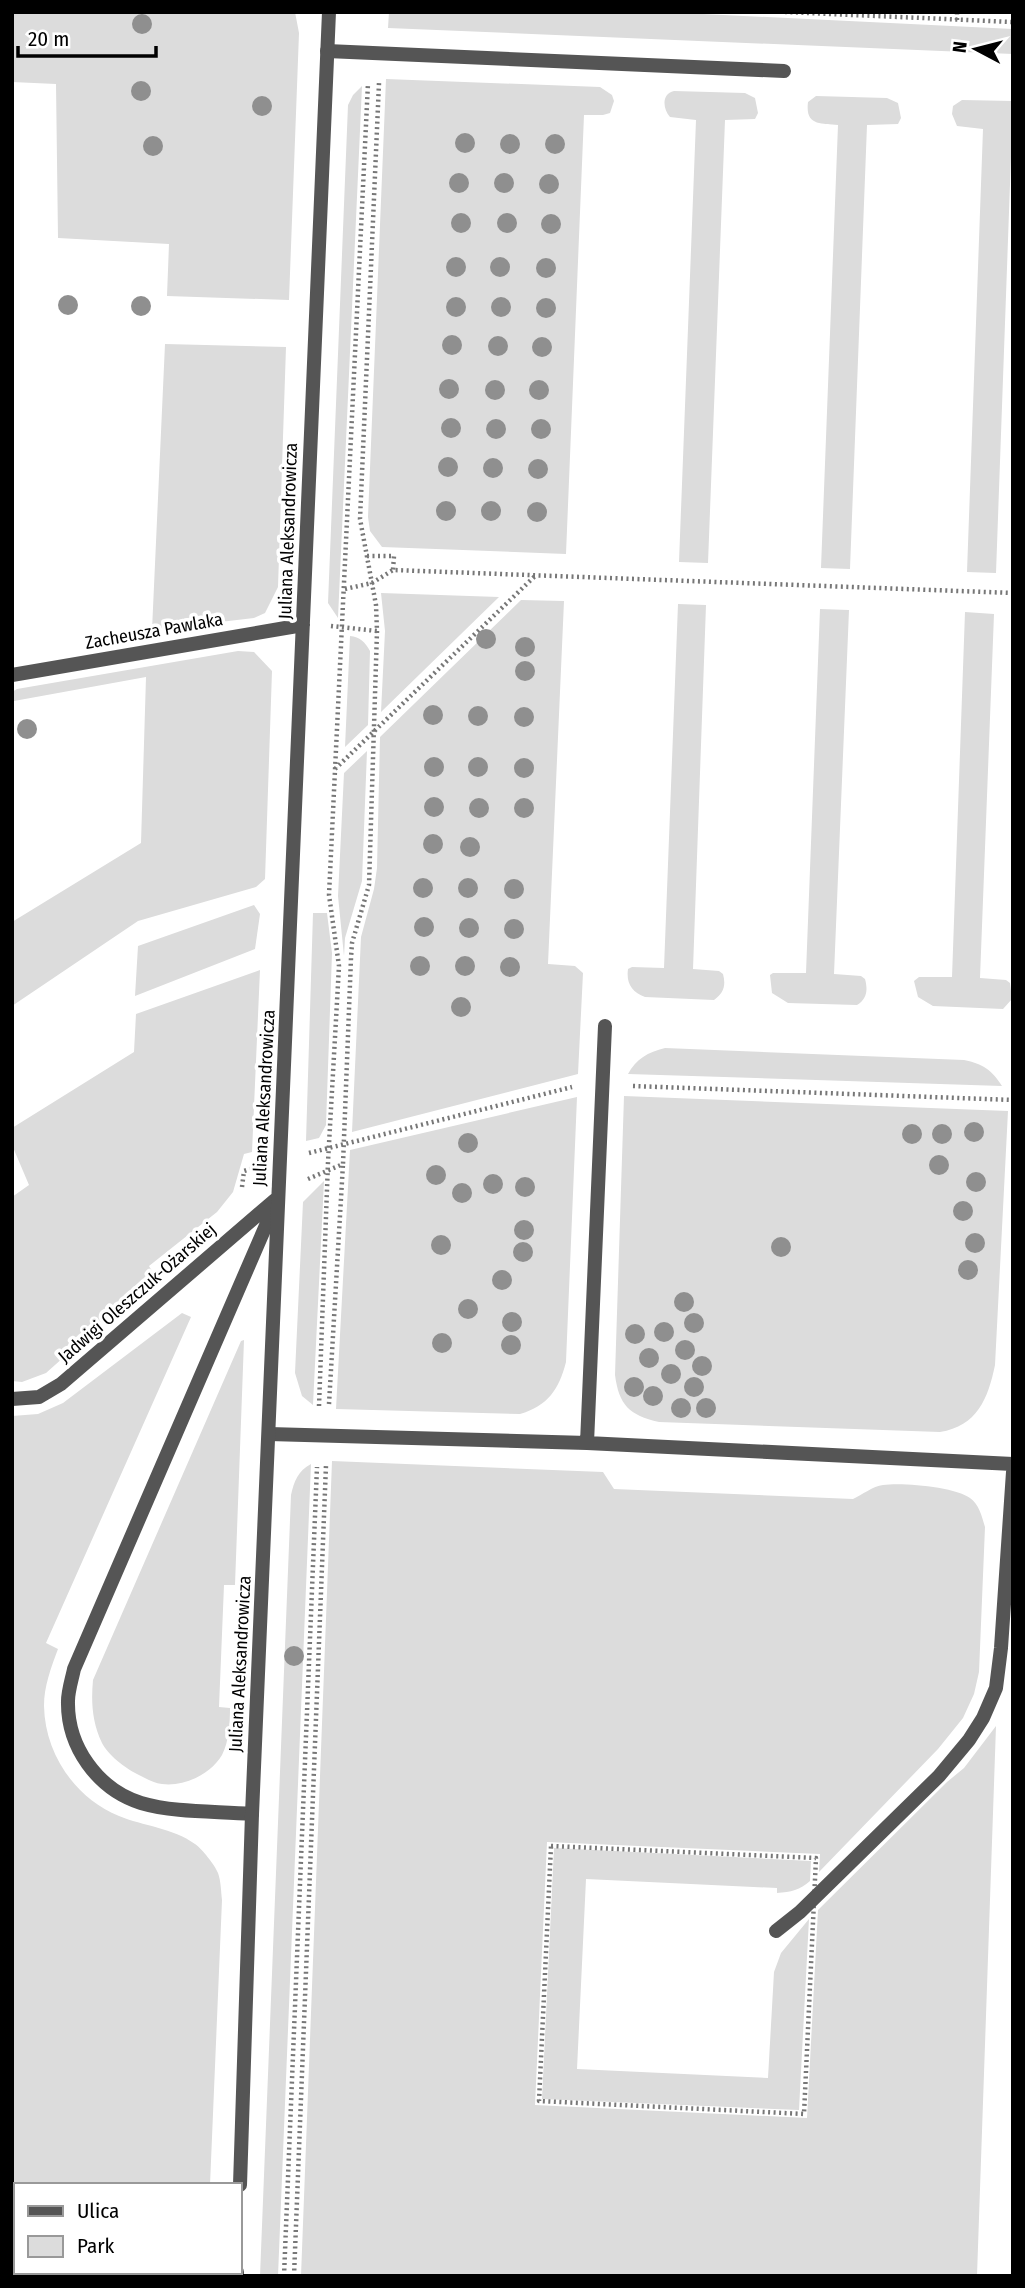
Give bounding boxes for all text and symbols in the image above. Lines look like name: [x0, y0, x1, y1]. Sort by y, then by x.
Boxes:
scale bar: [18, 14, 156, 58]
north arrow: [941, 14, 1011, 84]
text: 20 m: [28, 26, 69, 52]
text: N: [948, 40, 972, 54]
street label: Juliana Aleksandrowicza: [274, 442, 302, 620]
street label: Zacheusza Pawlaka: [83, 608, 225, 654]
street label: Juliana Aleksandrowicza: [248, 1009, 280, 1187]
street label: Jadwigi Oleszczuk-Ożarskiej: [54, 1218, 220, 1368]
street label: Juliana Aleksandrowicza: [224, 1575, 256, 1753]
legend: [14, 2183, 242, 2274]
text: Ulica: [77, 2198, 119, 2224]
text: Park: [77, 2233, 115, 2259]

